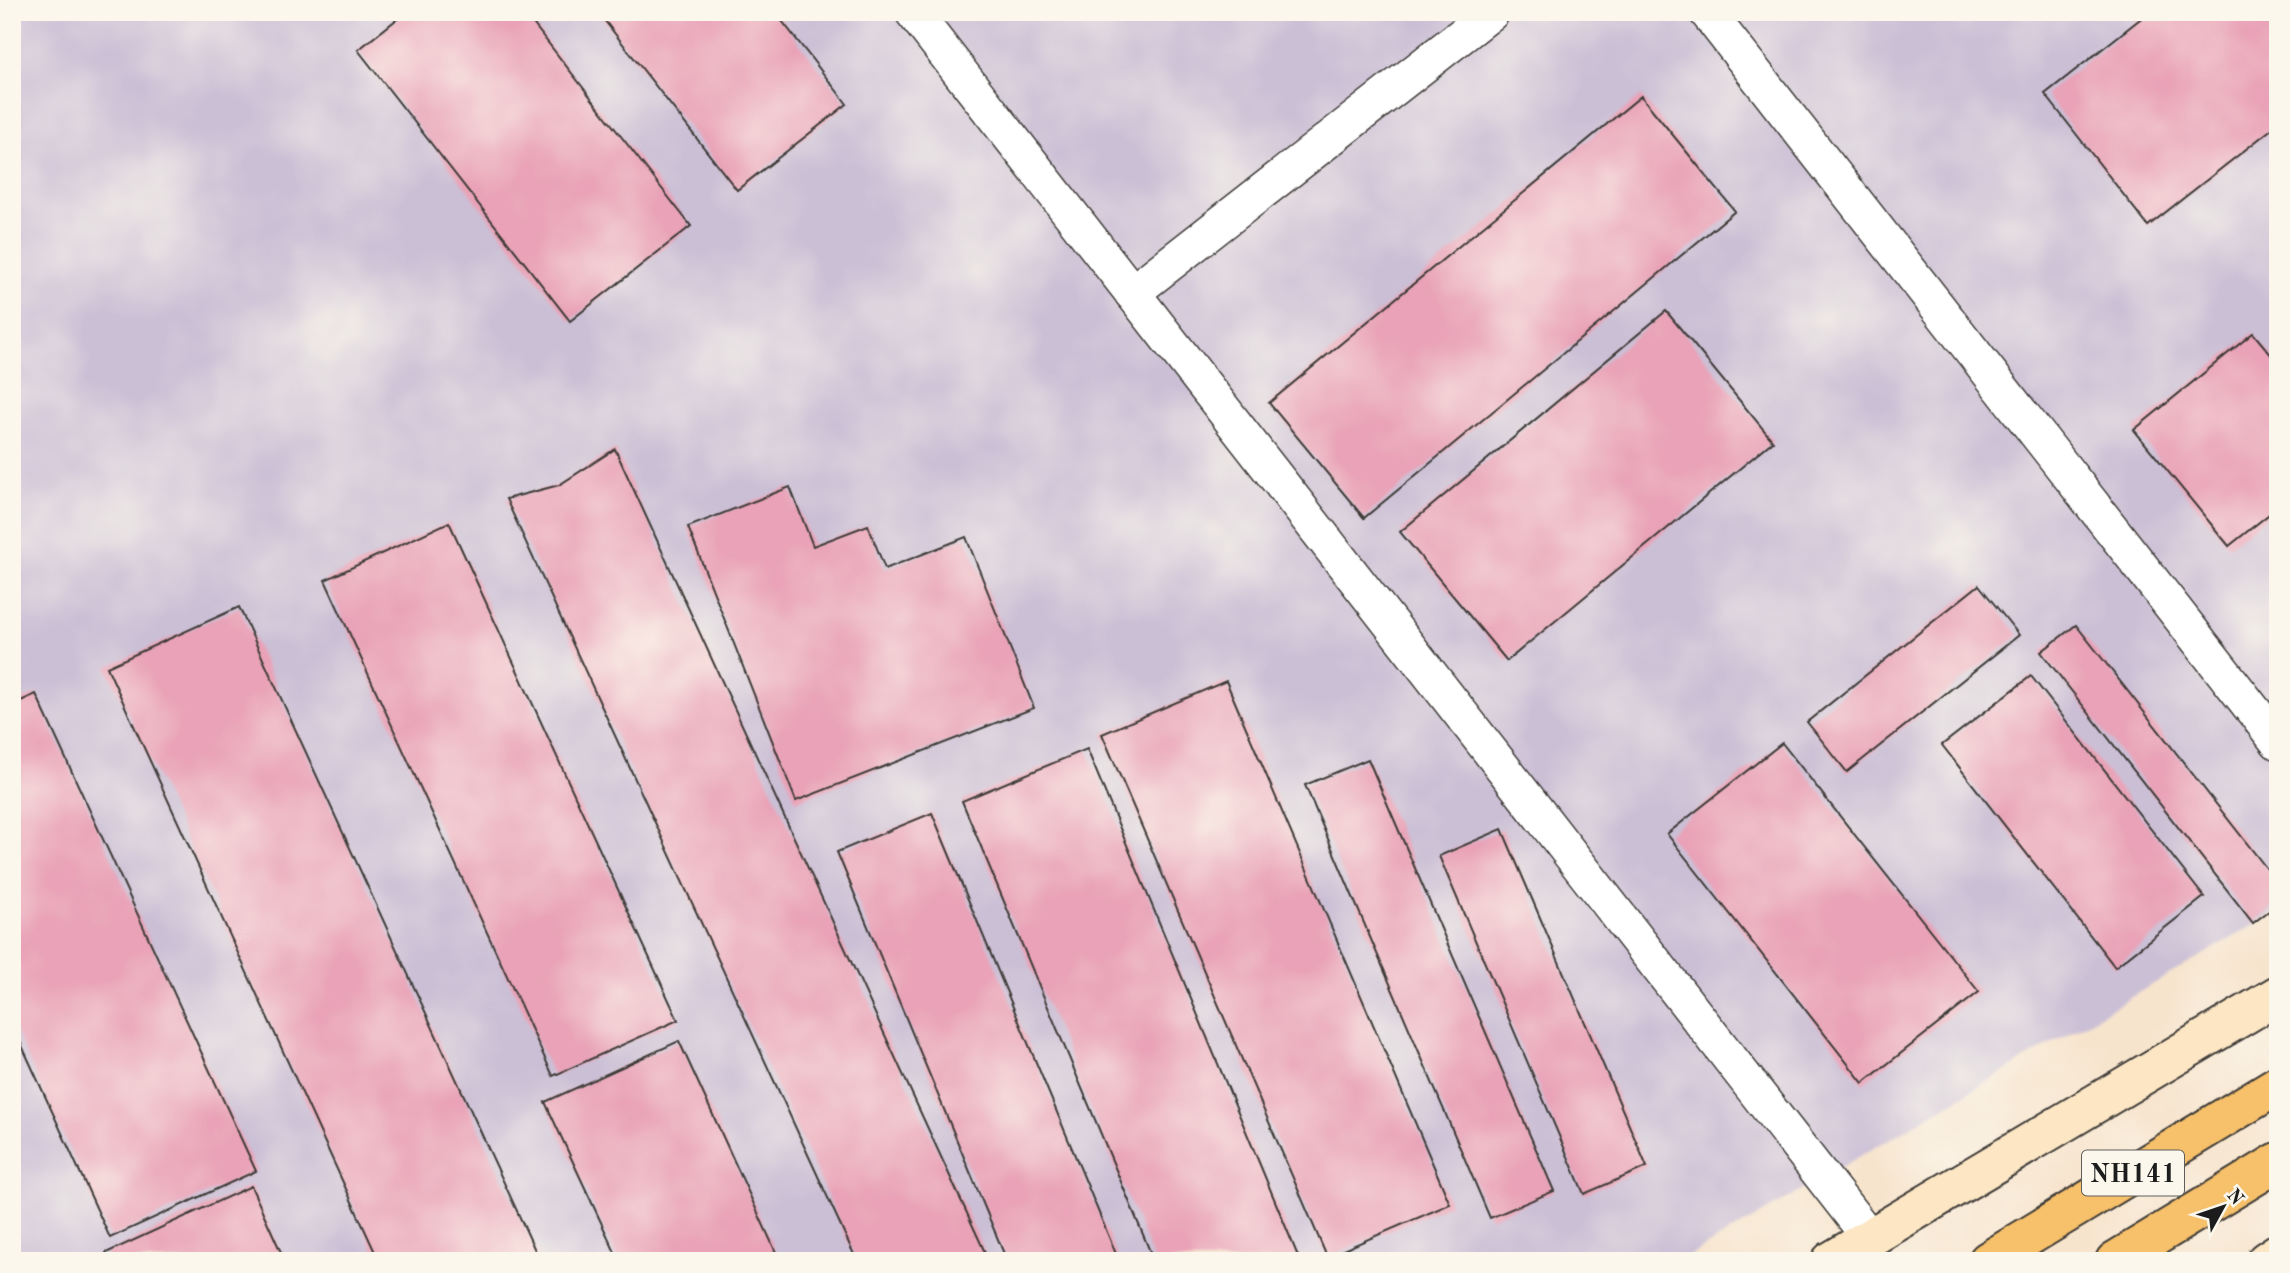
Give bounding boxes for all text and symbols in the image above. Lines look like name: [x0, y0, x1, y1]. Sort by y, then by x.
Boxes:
road number: NH141: [2082, 1150, 2184, 1196]
north arrow: [2188, 1172, 2258, 1242]
text: N: [2222, 1186, 2246, 1210]

